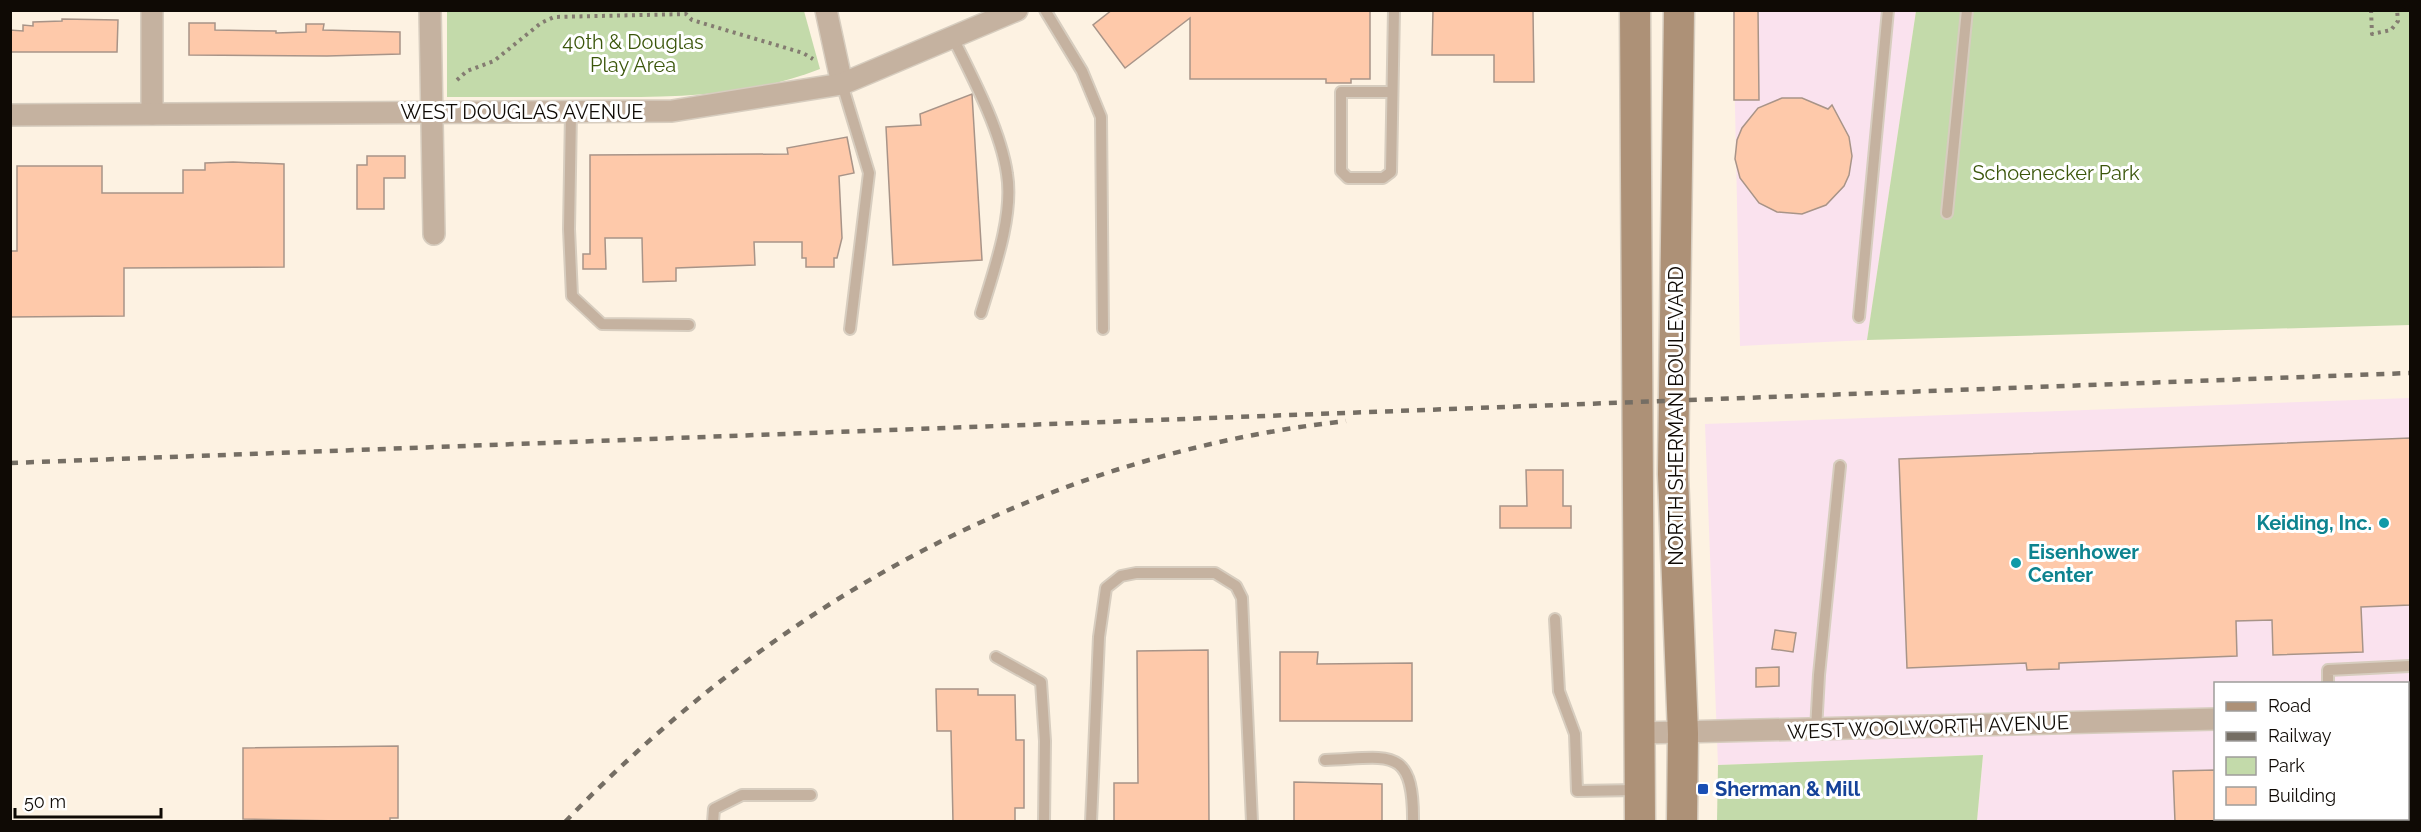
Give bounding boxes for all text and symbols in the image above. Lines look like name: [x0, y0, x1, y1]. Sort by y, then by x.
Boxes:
park label: 40th & Douglas Play Area: [562, 30, 704, 77]
street label: WEST DOUGLAS AVENUE: [401, 100, 644, 124]
park label: Schoenecker Park: [1972, 161, 2140, 185]
street label: NORTH SHERMAN BOULEVARD: [1664, 266, 1688, 566]
place label: Keiding, Inc.: [2256, 511, 2372, 535]
marker: Keiding, Inc.: [2377, 516, 2391, 530]
place label: Eisenhower Center: [2028, 540, 2139, 587]
marker: Eisenhower Center: [2009, 556, 2023, 570]
legend: [2214, 682, 2409, 820]
text: Road: [2268, 695, 2311, 716]
street label: WEST WOOLWORTH AVENUE: [1787, 710, 2069, 744]
text: Railway: [2268, 725, 2332, 746]
text: Park: [2268, 755, 2305, 776]
place label: Sherman & Mill: [1715, 777, 1861, 801]
scale bar: [15, 781, 160, 819]
marker: Sherman & Mill: [1696, 782, 1710, 796]
text: Building: [2268, 785, 2336, 806]
text: 50 m: [24, 791, 66, 812]

